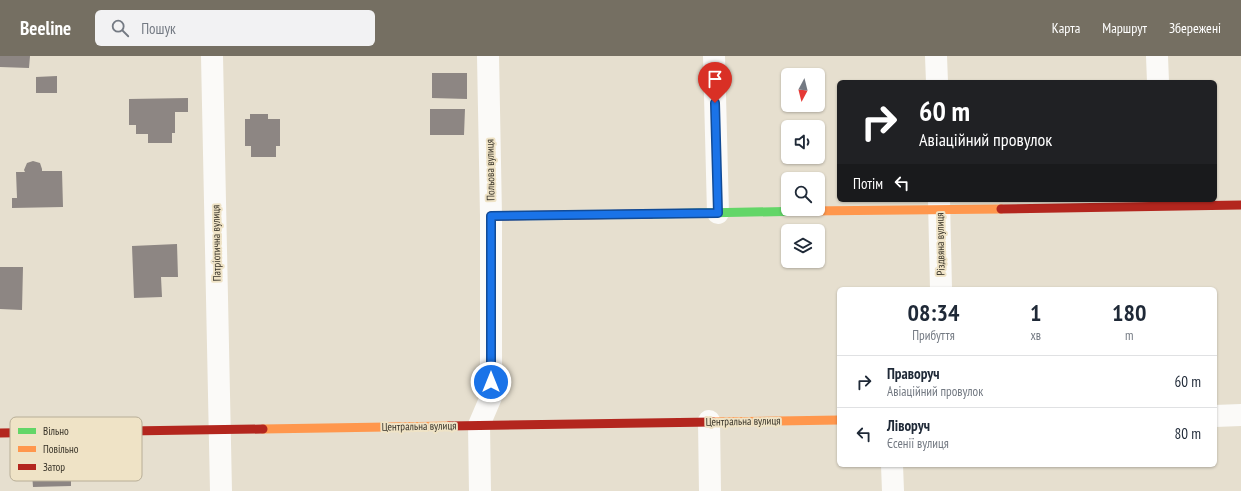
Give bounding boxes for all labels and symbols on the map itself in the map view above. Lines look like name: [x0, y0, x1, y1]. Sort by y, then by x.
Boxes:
pin: [698, 62, 732, 103]
north arrow: [781, 68, 825, 112]
street label: Польова вулиця: [482, 139, 498, 201]
street label: Патріотична вулиця: [208, 205, 224, 281]
street label: Різдвяна вулиця: [932, 212, 948, 276]
position arrow: [470, 361, 512, 403]
street label: Центральна вулиця: [705, 413, 781, 429]
legend: [10, 417, 142, 481]
street label: Центральна вулиця: [381, 418, 457, 434]
text: Вільно: [43, 424, 69, 438]
text: Повільно: [43, 442, 79, 456]
text: Затор: [43, 460, 65, 474]

